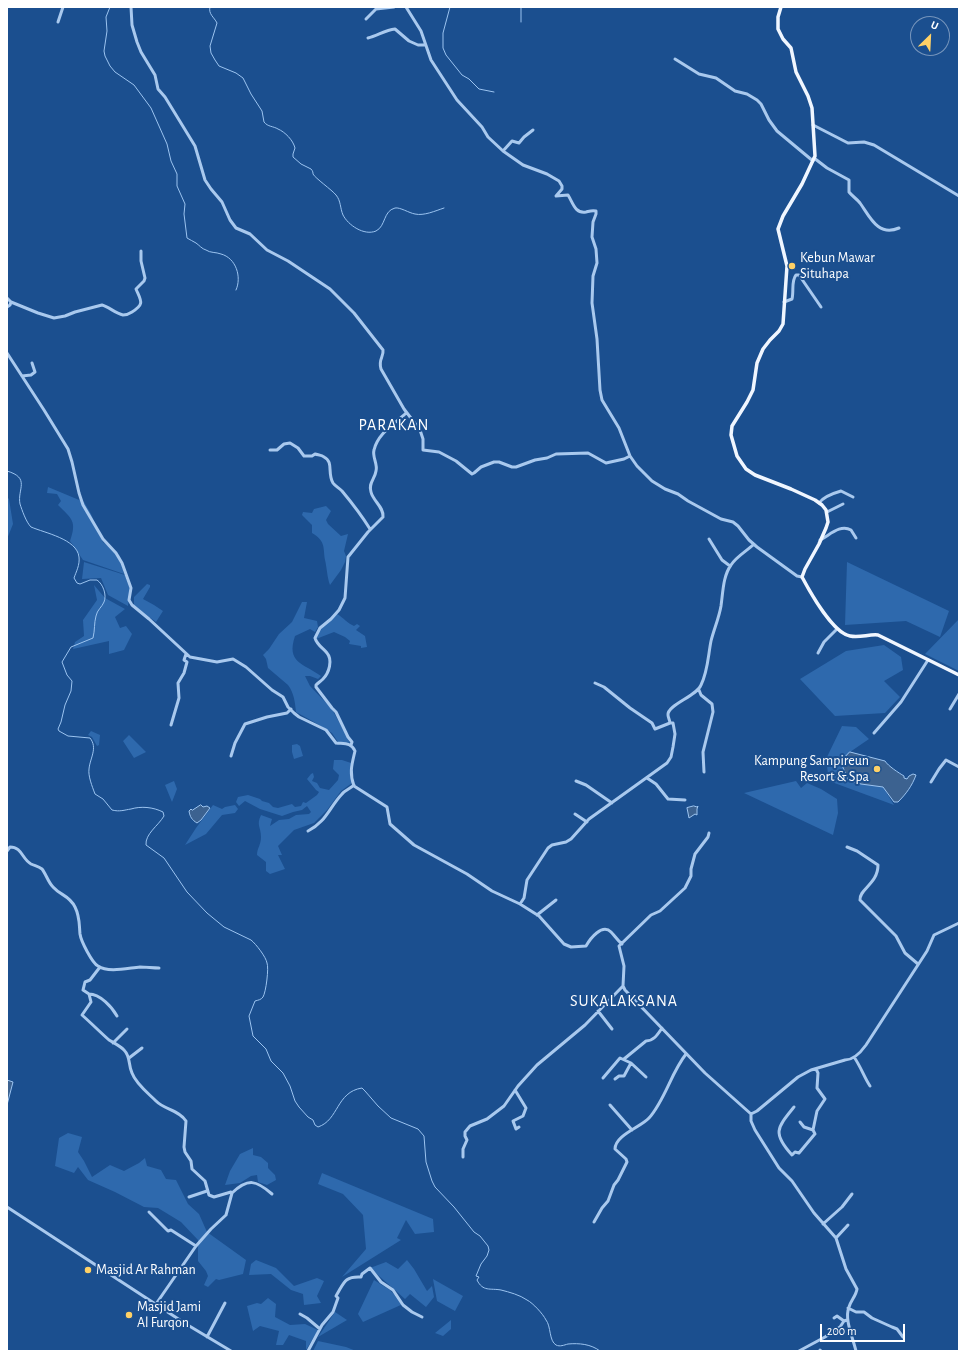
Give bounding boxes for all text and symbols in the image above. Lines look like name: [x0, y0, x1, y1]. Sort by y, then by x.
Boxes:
north arrow: [910, 16, 950, 56]
text: U: [929, 19, 940, 32]
place label: Kebun Mawar Situhapa: [800, 250, 875, 282]
marker: Kebun Mawar Situhapa: [787, 261, 797, 271]
district label: PARAKAN: [359, 415, 429, 435]
place label: Kampung Sampireun Resort & Spa: [754, 753, 869, 786]
marker: Kampung Sampireun Resort & Spa: [872, 764, 882, 774]
district label: SUKALAKSANA: [570, 991, 678, 1011]
place label: Masjid Ar Rahman: [96, 1262, 196, 1278]
marker: Masjid Ar Rahman: [83, 1265, 93, 1275]
place label: Masjid Jami Al Furqon: [137, 1299, 201, 1332]
marker: Masjid Jami Al Furqon: [124, 1310, 134, 1320]
scale bar: [822, 1316, 907, 1342]
text: 200 m: [827, 1325, 857, 1337]

